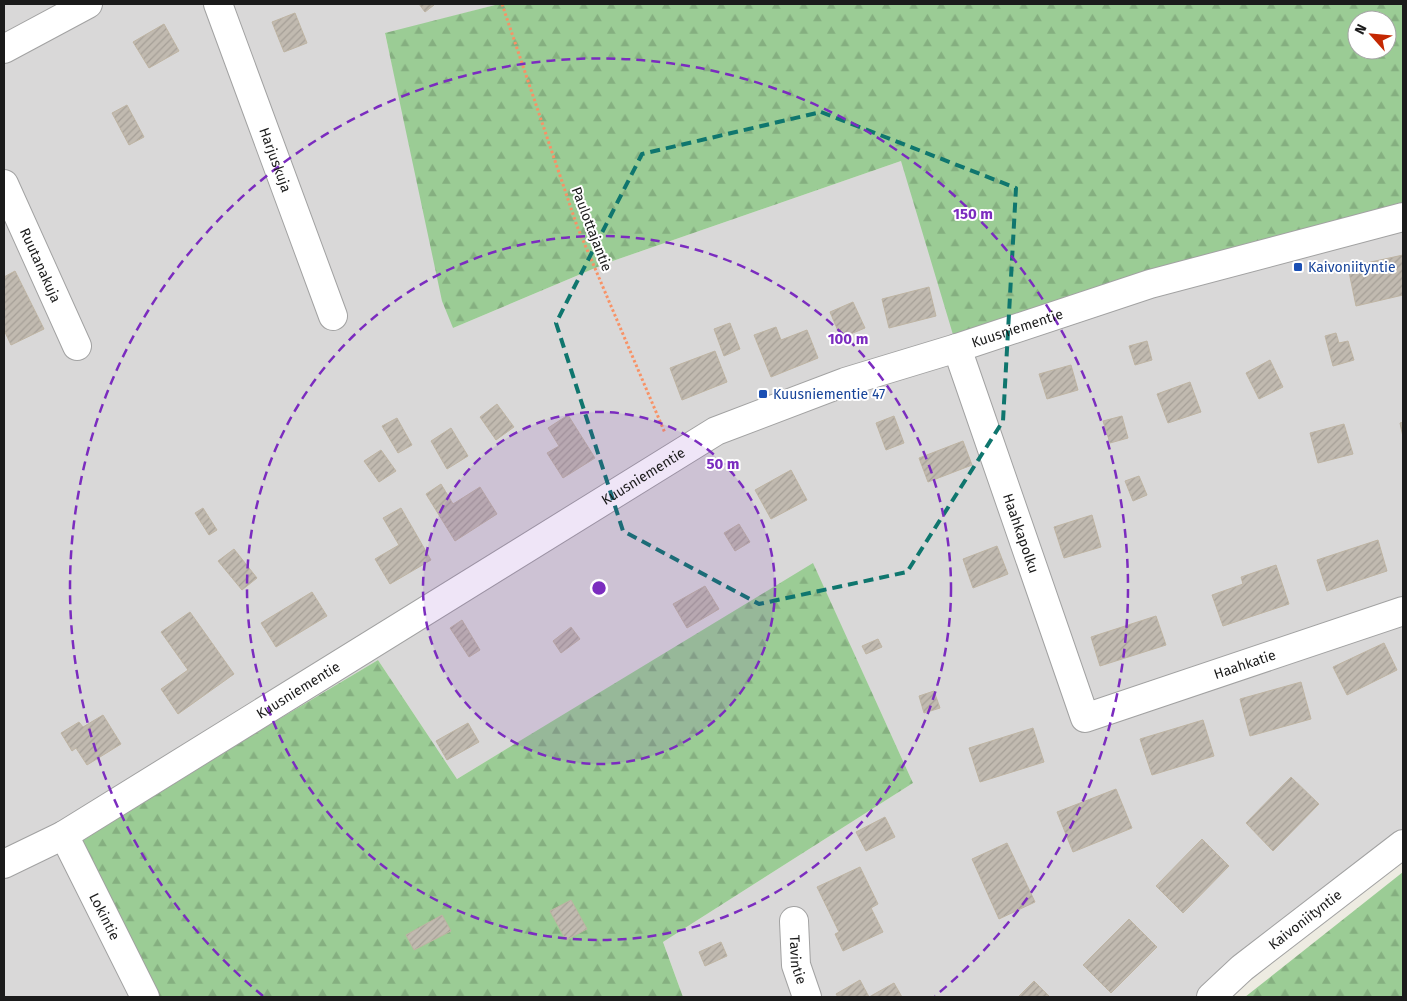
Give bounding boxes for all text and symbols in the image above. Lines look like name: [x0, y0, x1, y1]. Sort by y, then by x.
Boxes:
north arrow: [1347, 10, 1397, 60]
text: N: [1351, 21, 1371, 37]
street label: Harjuskuja: [255, 125, 295, 195]
street label: Paulottajantie: [568, 184, 615, 274]
text: 150 m: [953, 205, 993, 223]
street label: Ruutanakuja: [16, 225, 64, 305]
place label: Kaivoniityntie: [1308, 259, 1396, 276]
marker: Kaivoniityntie: [1292, 261, 1304, 273]
street label: Kuusniementie: [969, 305, 1065, 352]
text: 100 m: [828, 330, 868, 348]
place label: Kuusniementie 47: [773, 386, 885, 403]
marker: Kuusniementie 47: [757, 388, 769, 400]
street label: Kuusniementie: [598, 444, 688, 509]
text: 50 m: [706, 455, 740, 473]
street label: Haahkapolku: [999, 491, 1042, 576]
centre of rings: [590, 579, 608, 597]
street label: Haahkatie: [1212, 646, 1278, 683]
street label: Kuusniementie: [253, 658, 343, 723]
street label: Kaivoniityntie: [1265, 886, 1345, 953]
street label: Lokintie: [85, 890, 123, 943]
street label: Tavintie: [786, 935, 810, 987]

